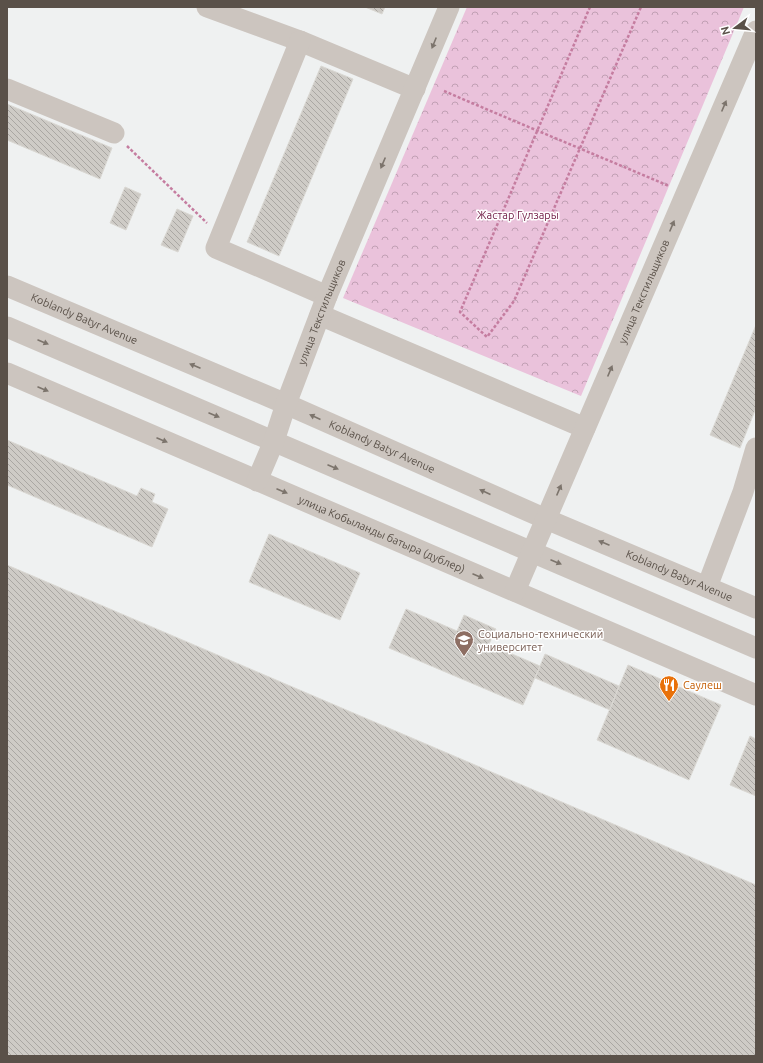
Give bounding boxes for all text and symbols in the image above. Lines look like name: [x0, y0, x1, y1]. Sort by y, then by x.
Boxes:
north arrow: [715, 8, 755, 48]
text: N: [718, 25, 732, 36]
one-way arrow: [430, 38, 436, 50]
one-way arrow: [721, 100, 727, 112]
one-way arrow: [380, 157, 386, 169]
park label: Жастар Гүлзары: [477, 209, 559, 221]
one-way arrow: [670, 219, 676, 231]
street label: улица Текстильщиков: [616, 238, 672, 345]
street label: улица Текстильщиков: [295, 258, 348, 366]
street label: Koblandy Batyr Avenue: [29, 291, 140, 347]
one-way arrow: [37, 339, 48, 345]
one-way arrow: [189, 362, 201, 368]
one-way arrow: [607, 365, 613, 376]
one-way arrow: [37, 386, 49, 392]
one-way arrow: [208, 413, 220, 419]
one-way arrow: [309, 414, 320, 420]
street label: Koblandy Batyr Avenue: [327, 418, 437, 475]
one-way arrow: [157, 437, 168, 443]
one-way arrow: [328, 464, 340, 470]
one-way arrow: [556, 484, 562, 496]
one-way arrow: [276, 488, 287, 494]
one-way arrow: [479, 488, 491, 495]
street label: улица Кобыланды батыра (дублер): [297, 493, 467, 576]
one-way arrow: [598, 540, 610, 546]
street label: Koblandy Batyr Avenue: [624, 548, 734, 603]
one-way arrow: [550, 559, 561, 565]
one-way arrow: [473, 573, 485, 579]
place label: Социально-технический университет: [478, 628, 603, 653]
school or university icon: Социально-технический университет: [453, 629, 475, 657]
restaurant icon: Саулеш: [658, 674, 680, 702]
place label: Саулеш: [683, 679, 722, 691]

